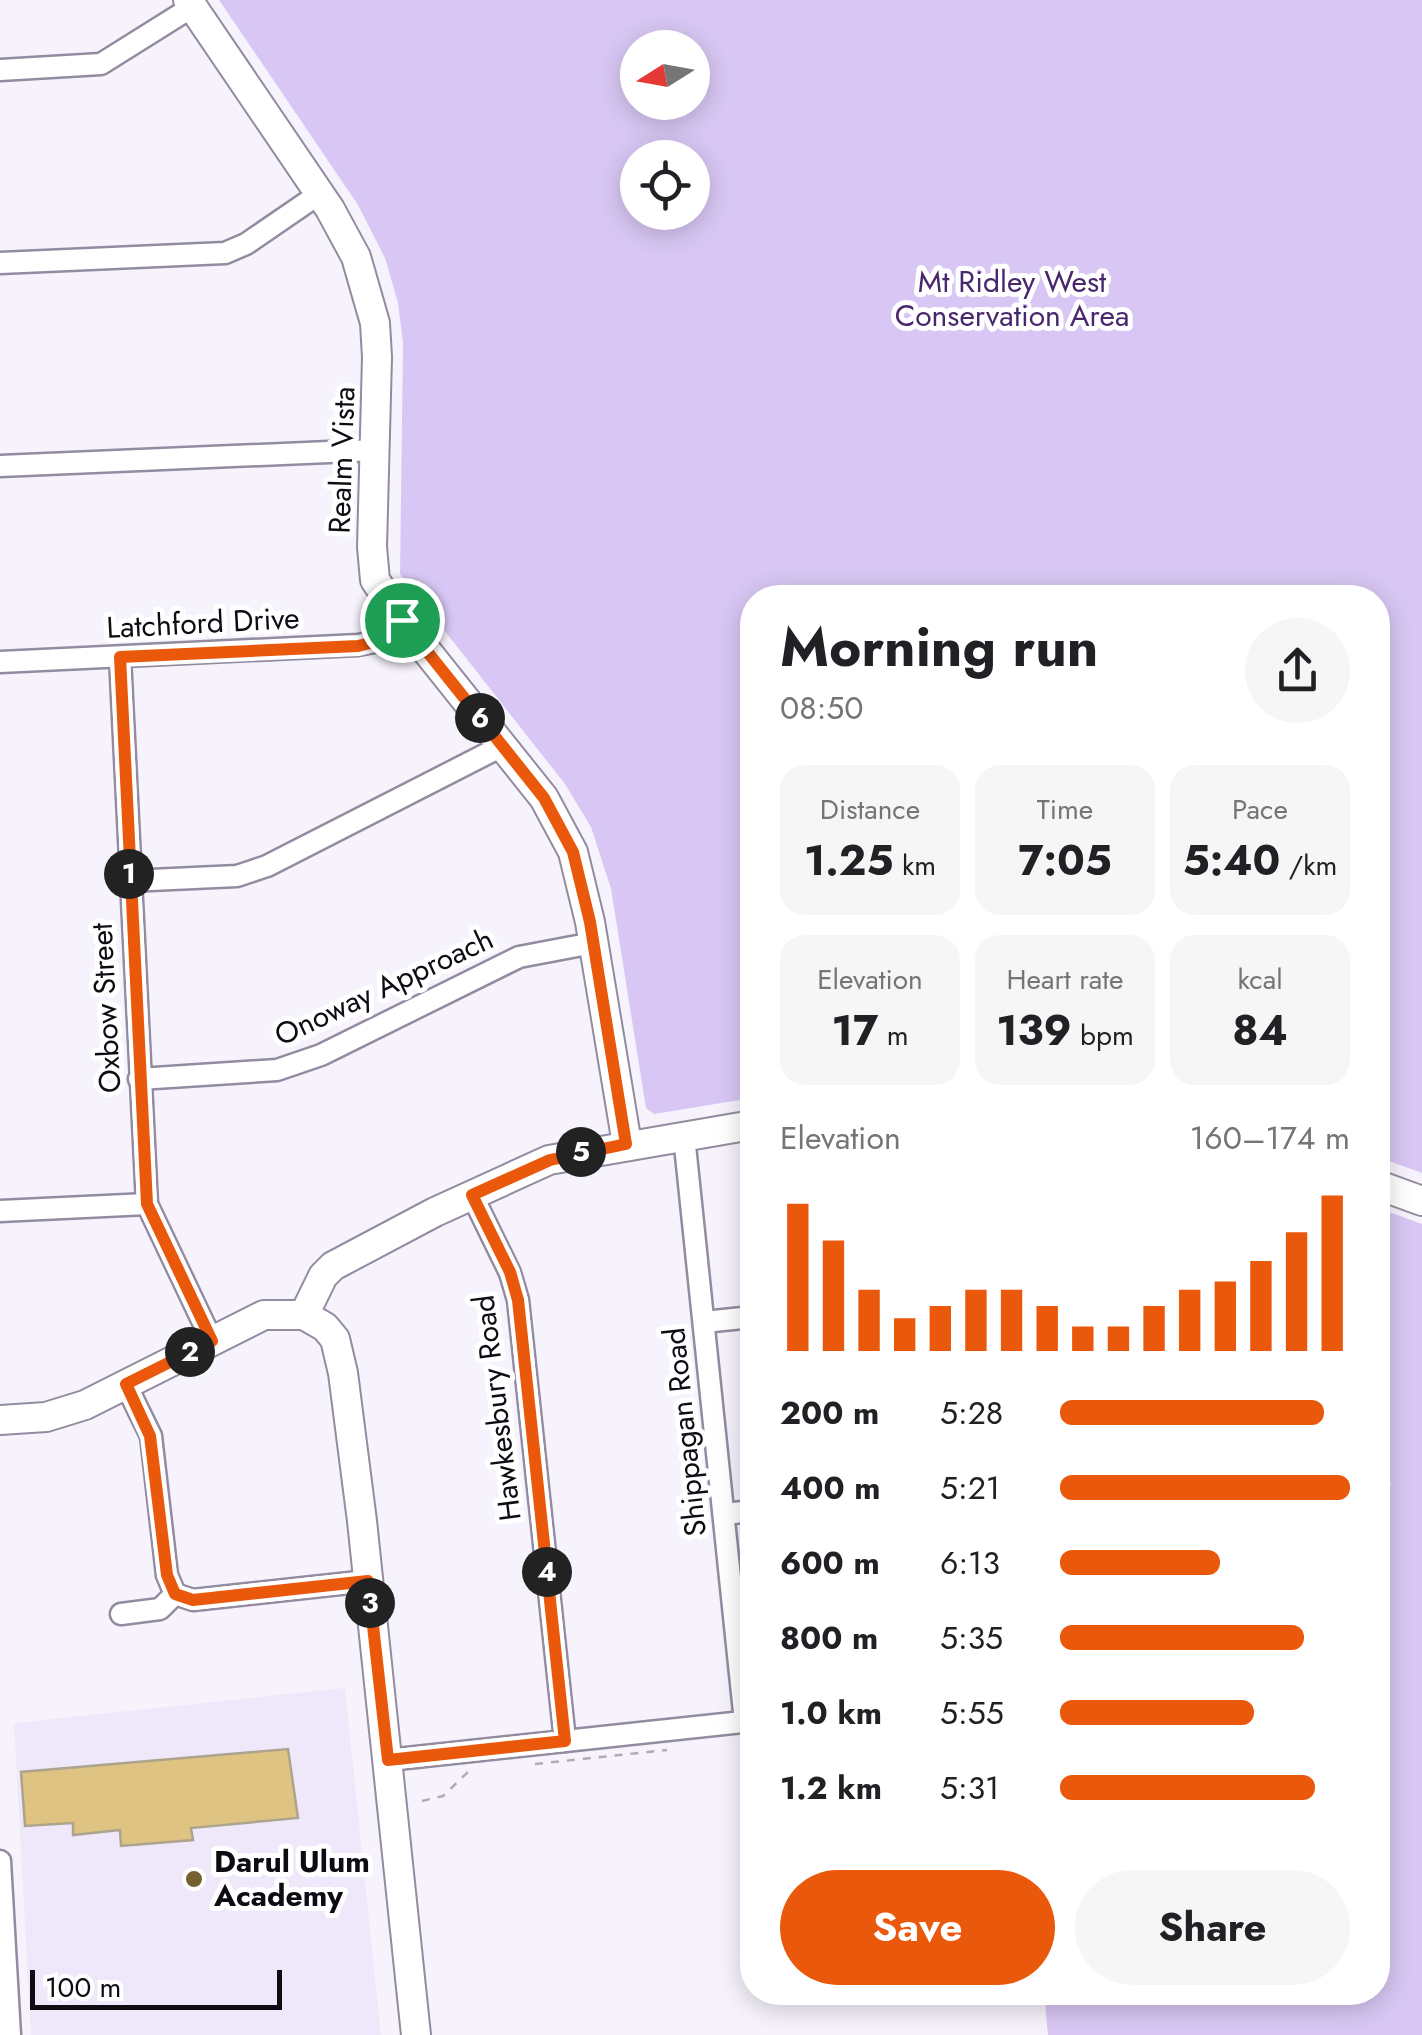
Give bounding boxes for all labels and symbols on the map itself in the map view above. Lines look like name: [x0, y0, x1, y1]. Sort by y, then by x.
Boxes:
north arrow: [620, 30, 710, 120]
park label: Mt Ridley West Conservation Area: [895, 260, 1129, 337]
street label: Realm Vista: [317, 386, 366, 534]
pin: [360, 578, 445, 663]
street label: Latchford Drive: [105, 596, 301, 649]
pin: 6: [455, 693, 505, 743]
pin: 1: [104, 849, 154, 899]
street label: Onoway Approach: [267, 917, 500, 1056]
street label: Oxbow Street: [80, 921, 131, 1094]
pin: 5: [556, 1127, 606, 1177]
street label: Hawkesbury Road: [461, 1293, 532, 1524]
street label: Shippagan Road: [652, 1326, 717, 1539]
pin: 2: [165, 1327, 215, 1377]
pin: 4: [522, 1547, 572, 1597]
pin: 3: [345, 1578, 395, 1628]
place label: Darul Ulum Academy: [213, 1840, 370, 1917]
marker: Darul Ulum Academy: [183, 1868, 205, 1890]
scale bar: [30, 1965, 282, 2010]

